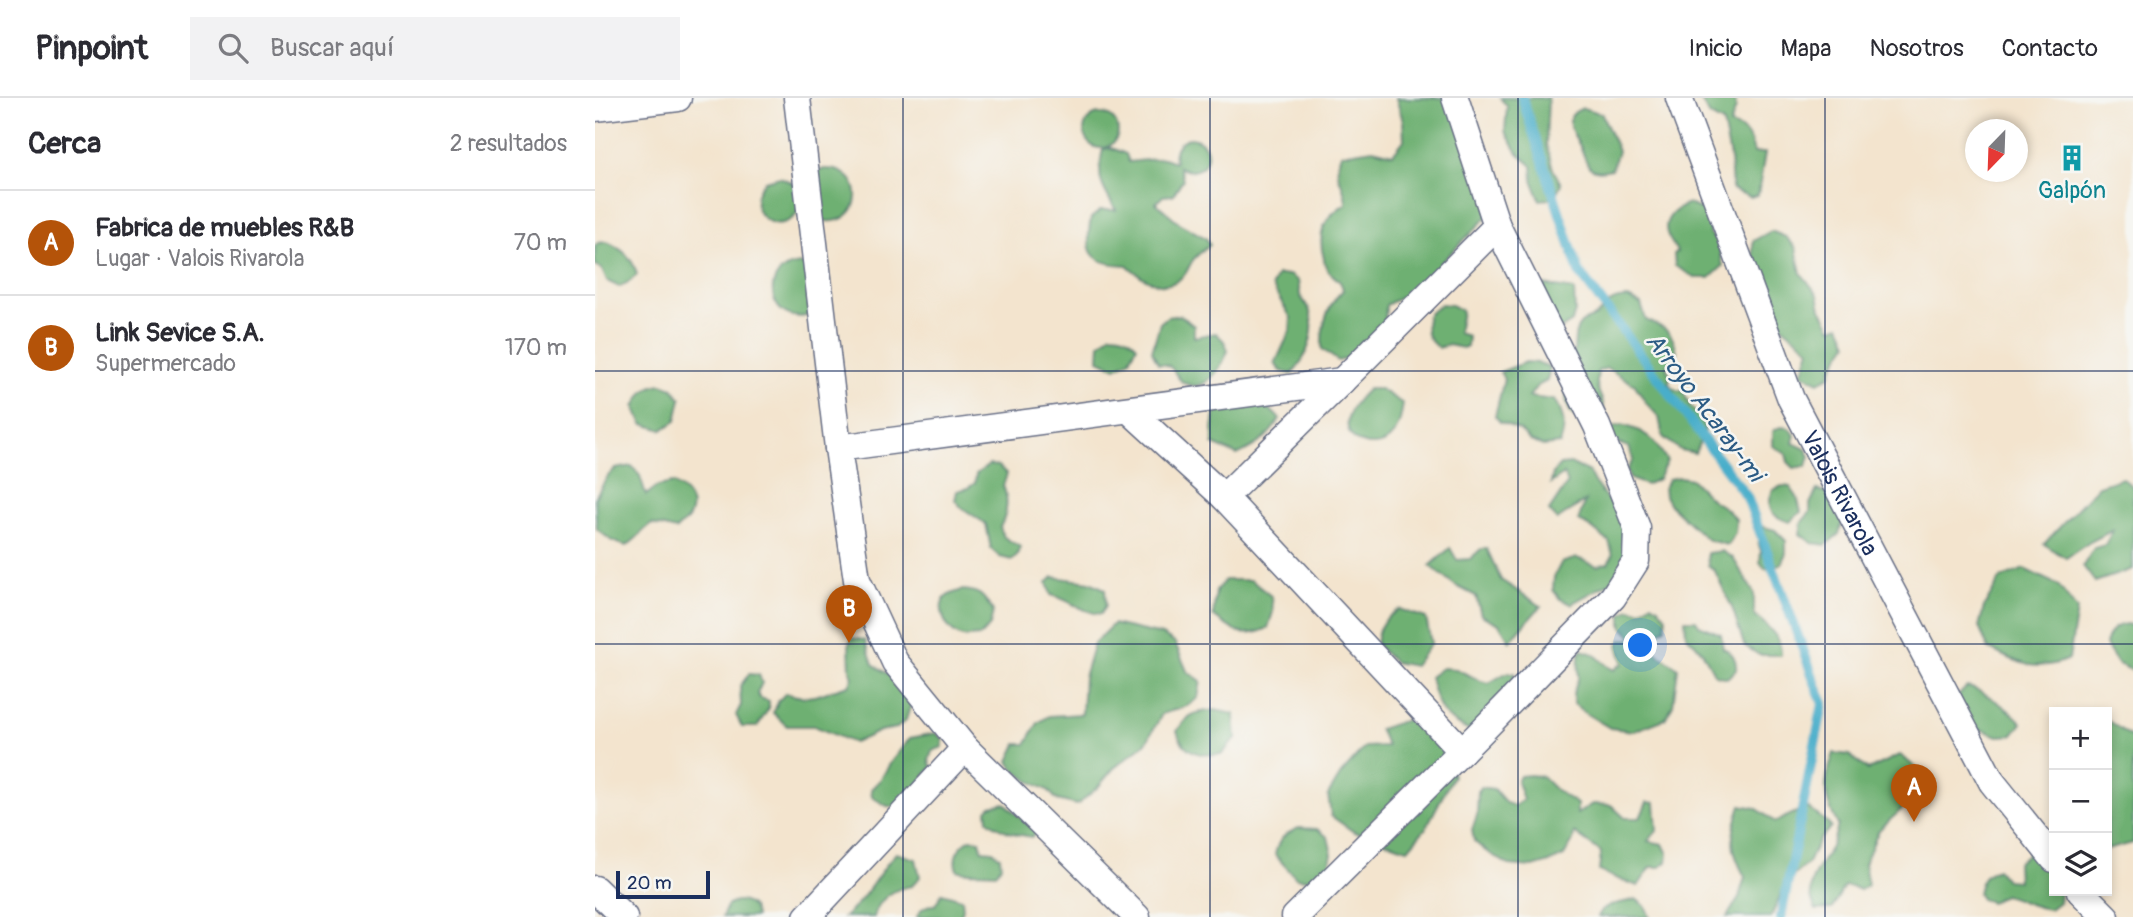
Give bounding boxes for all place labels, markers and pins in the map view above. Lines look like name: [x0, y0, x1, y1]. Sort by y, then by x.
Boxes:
building icon: Galpón: [2057, 143, 2087, 173]
place label: Galpón: [2038, 176, 2106, 205]
pin: B: [826, 585, 872, 643]
pin: A: [1891, 764, 1937, 822]

